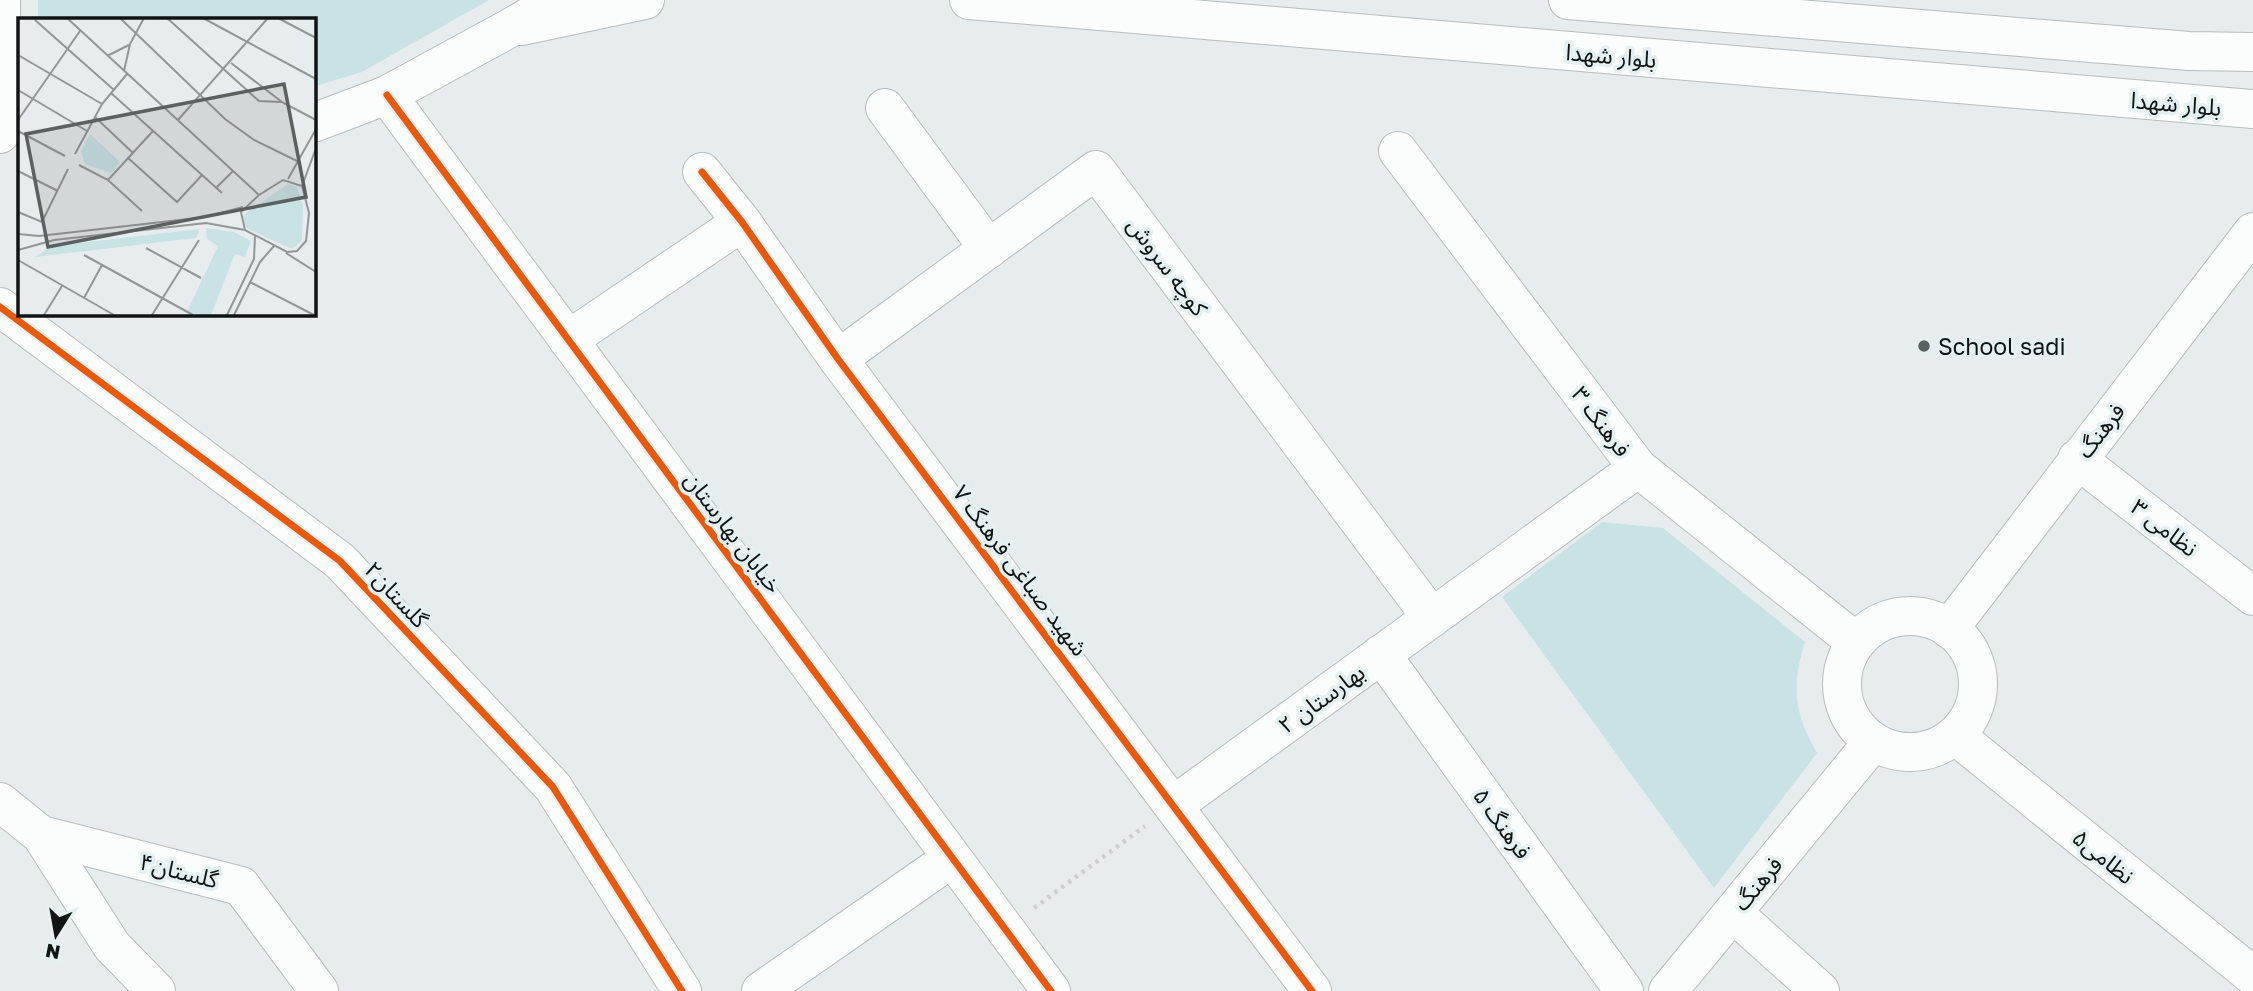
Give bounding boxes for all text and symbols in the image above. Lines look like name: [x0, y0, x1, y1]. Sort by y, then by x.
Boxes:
inset map: [18, 18, 315, 315]
street label: بلوار شهدا: [1564, 37, 1658, 74]
street label: بلوار شهدا: [2129, 85, 2223, 122]
street label: کوچه سروش: [1120, 211, 1214, 322]
place label: School sadi: [1938, 332, 2066, 360]
marker: School sadi: [1916, 338, 1932, 354]
street label: فرهنگ ۳: [1566, 380, 1638, 462]
street label: فرهنگ: [2070, 397, 2131, 464]
street label: خیابان بهارستان: [679, 466, 789, 599]
street label: شهید صباغی فرهنگ ۷: [947, 479, 1094, 662]
street label: نظامی ۳: [2126, 492, 2204, 562]
street label: گلستان۲: [359, 555, 435, 633]
street label: بهارستان ۲: [1272, 657, 1370, 740]
street label: فرهنگ ۵: [1467, 782, 1538, 865]
street label: نظامی۵: [2067, 823, 2141, 889]
street label: گلستان۴: [137, 847, 222, 893]
street label: فرهنگ: [1726, 850, 1788, 916]
north arrow: [21, 900, 91, 970]
text: N: [43, 940, 62, 965]

